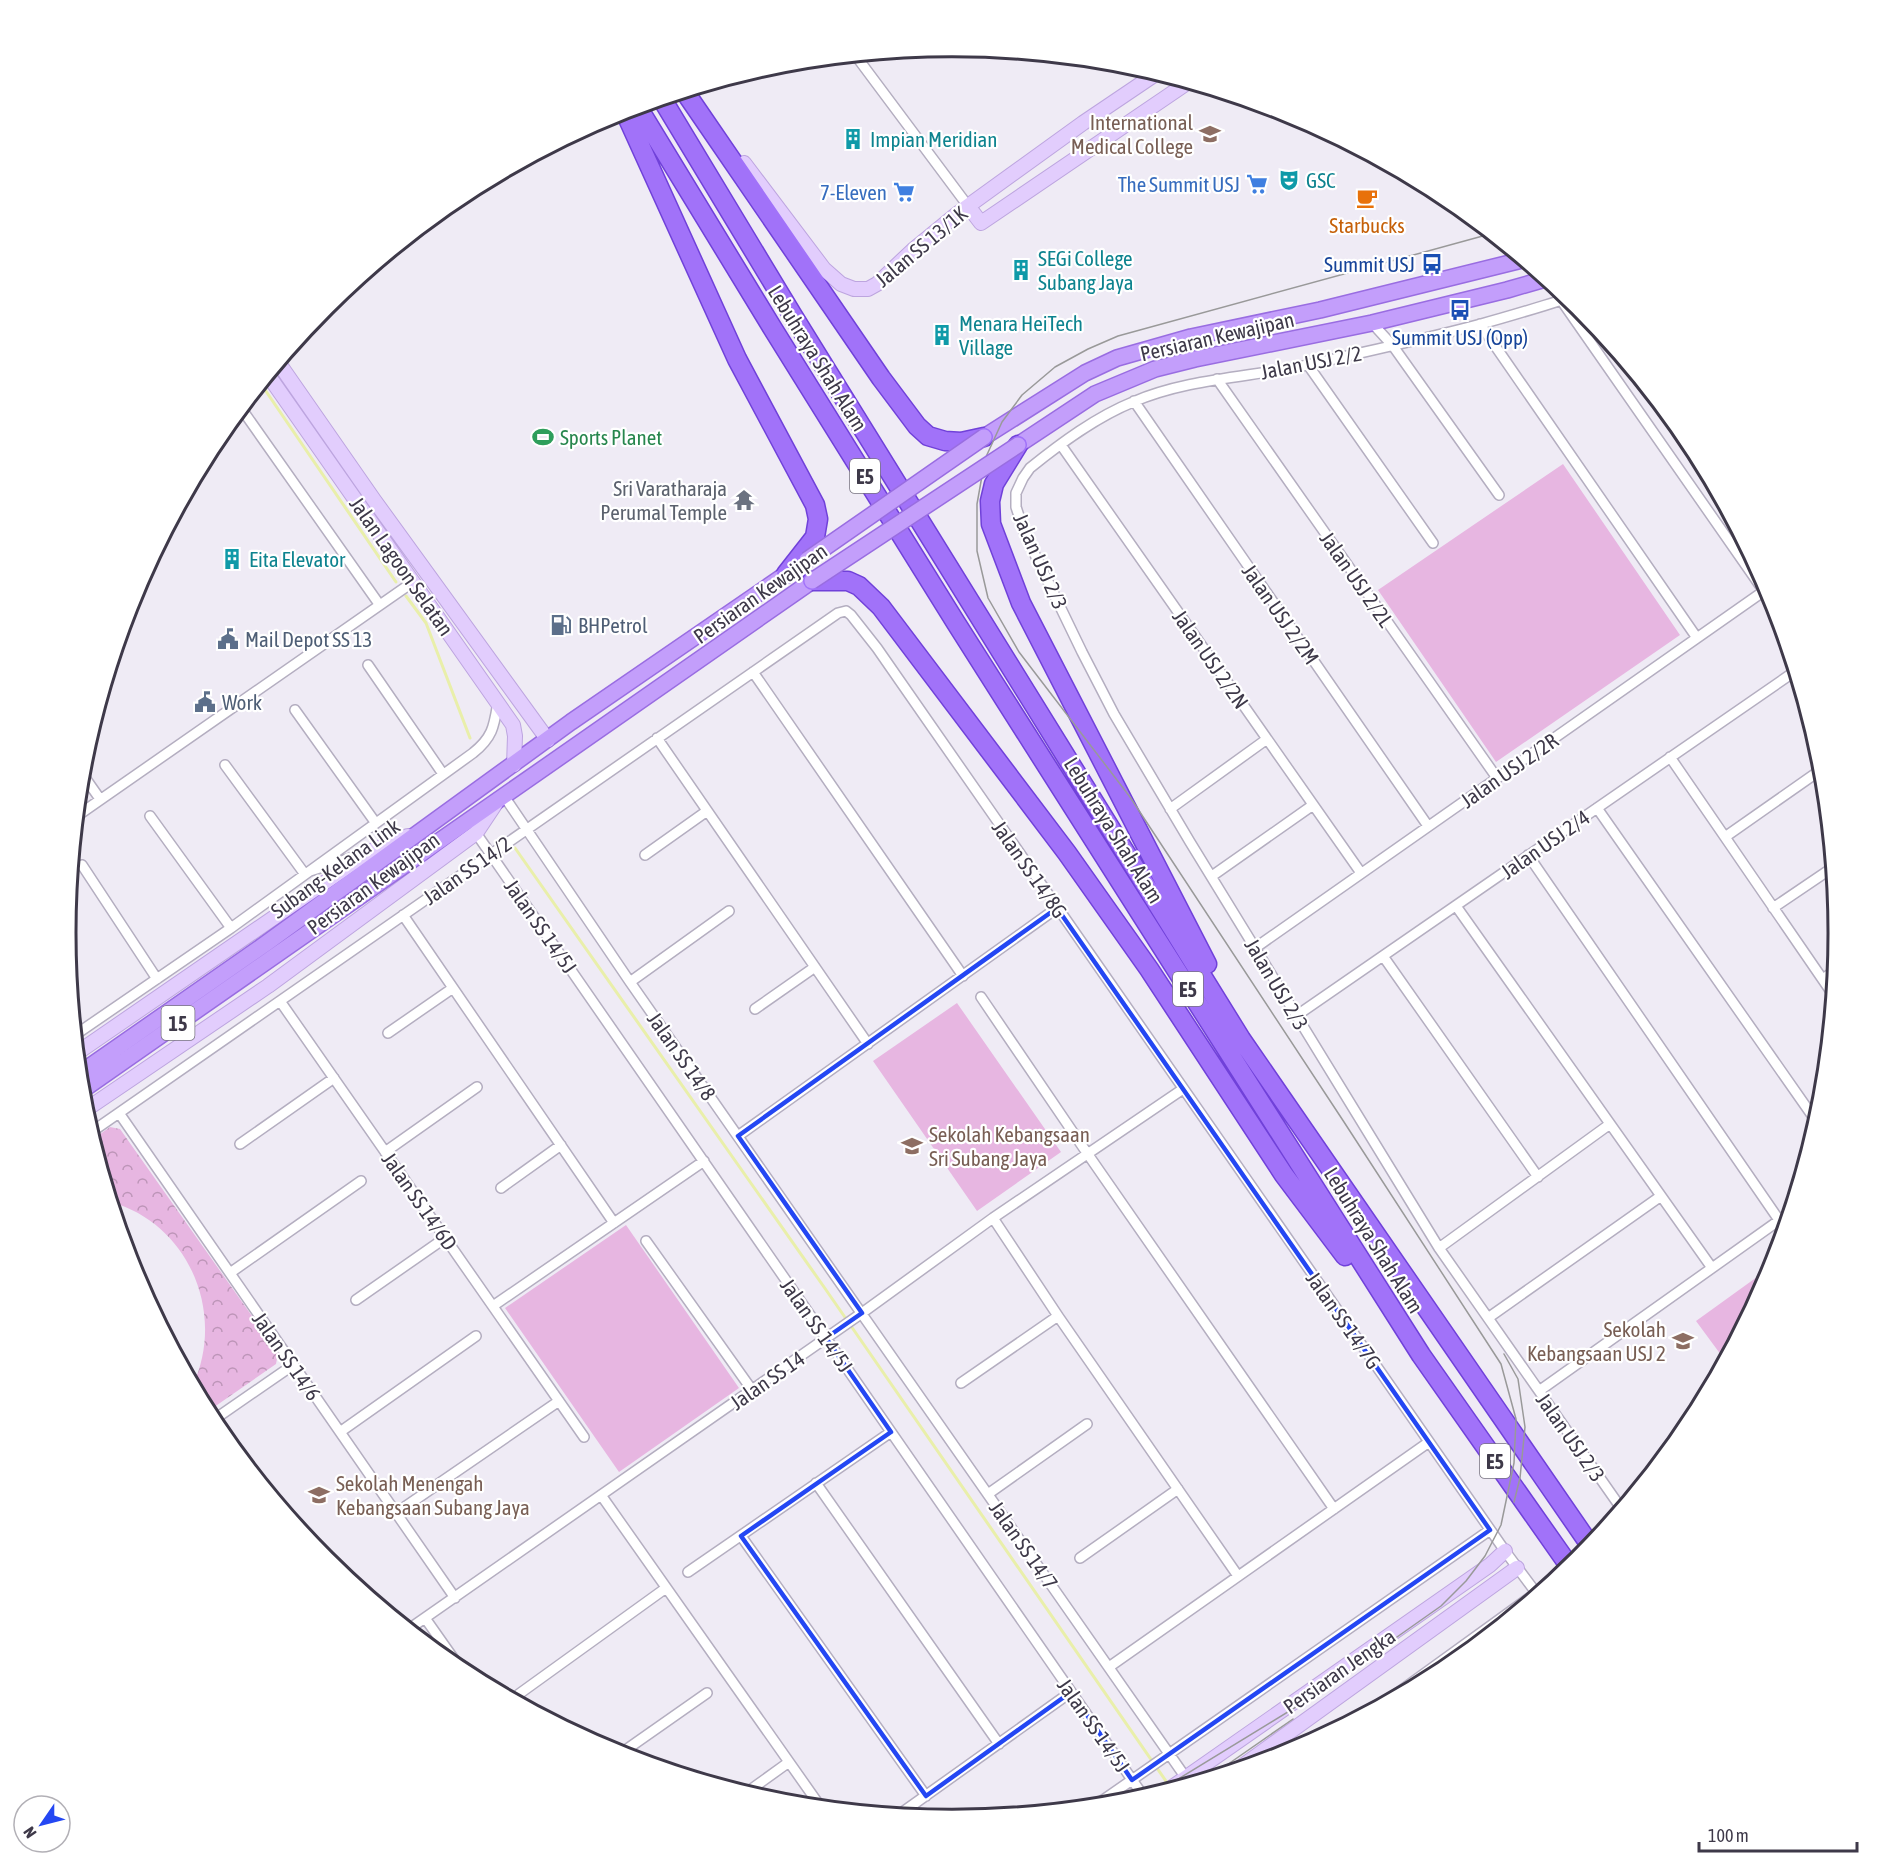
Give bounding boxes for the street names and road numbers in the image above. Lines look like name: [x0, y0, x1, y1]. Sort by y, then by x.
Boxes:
street label: Jalan SS 13/1K: [870, 200, 972, 291]
street label: Lebuhraya Shah Alam: [764, 281, 872, 435]
street label: Persiaran Kewajipan: [1138, 307, 1296, 365]
street label: Jalan USJ 2/2: [1258, 340, 1364, 384]
road number: E5: [850, 459, 880, 493]
street label: Jalan Lagoon Selatan: [345, 492, 459, 640]
street label: Jalan USJ 2/3: [1009, 509, 1073, 613]
street label: Jalan USJ 2/2L: [1315, 527, 1399, 631]
street label: Persiaran Kewajipan: [689, 538, 831, 648]
street label: Jalan USJ 2/2M: [1238, 559, 1324, 669]
street label: Jalan USJ 2/2N: [1168, 605, 1254, 713]
street label: Jalan USJ 2/2R: [1456, 727, 1563, 812]
street label: Lebuhraya Shah Alam: [1060, 753, 1168, 907]
street label: Jalan USJ 2/4: [1496, 805, 1594, 883]
street label: Subang-Kelana Link: [266, 813, 404, 923]
street label: Jalan SS 14/8G: [988, 816, 1072, 922]
street label: Persiaran Kewajipan: [302, 827, 444, 939]
street label: Jalan SS 14/2: [418, 831, 516, 909]
street label: Jalan SS 14/5J: [500, 875, 582, 977]
street label: Jalan USJ 2/3: [1240, 934, 1314, 1034]
road number: E5: [1173, 972, 1203, 1006]
road number: 15: [162, 1006, 195, 1040]
street label: Jalan SS 14/8: [643, 1007, 721, 1105]
street label: Jalan SS 14/6D: [378, 1147, 462, 1255]
street label: Lebuhraya Shah Alam: [1320, 1163, 1428, 1317]
street label: Jalan SS 14/7G: [1302, 1267, 1386, 1373]
street label: Jalan SS 14/5J: [776, 1274, 858, 1376]
street label: Jalan SS 14/6: [248, 1307, 326, 1405]
street label: Jalan SS 14: [725, 1346, 809, 1414]
street label: Jalan USJ 2/3: [1532, 1388, 1610, 1486]
road number: E5: [1480, 1444, 1510, 1478]
street label: Jalan SS 14/7: [985, 1496, 1063, 1594]
street label: Persiaran Jengka: [1279, 1624, 1399, 1718]
street label: Jalan SS 14/5J: [1053, 1674, 1135, 1776]

